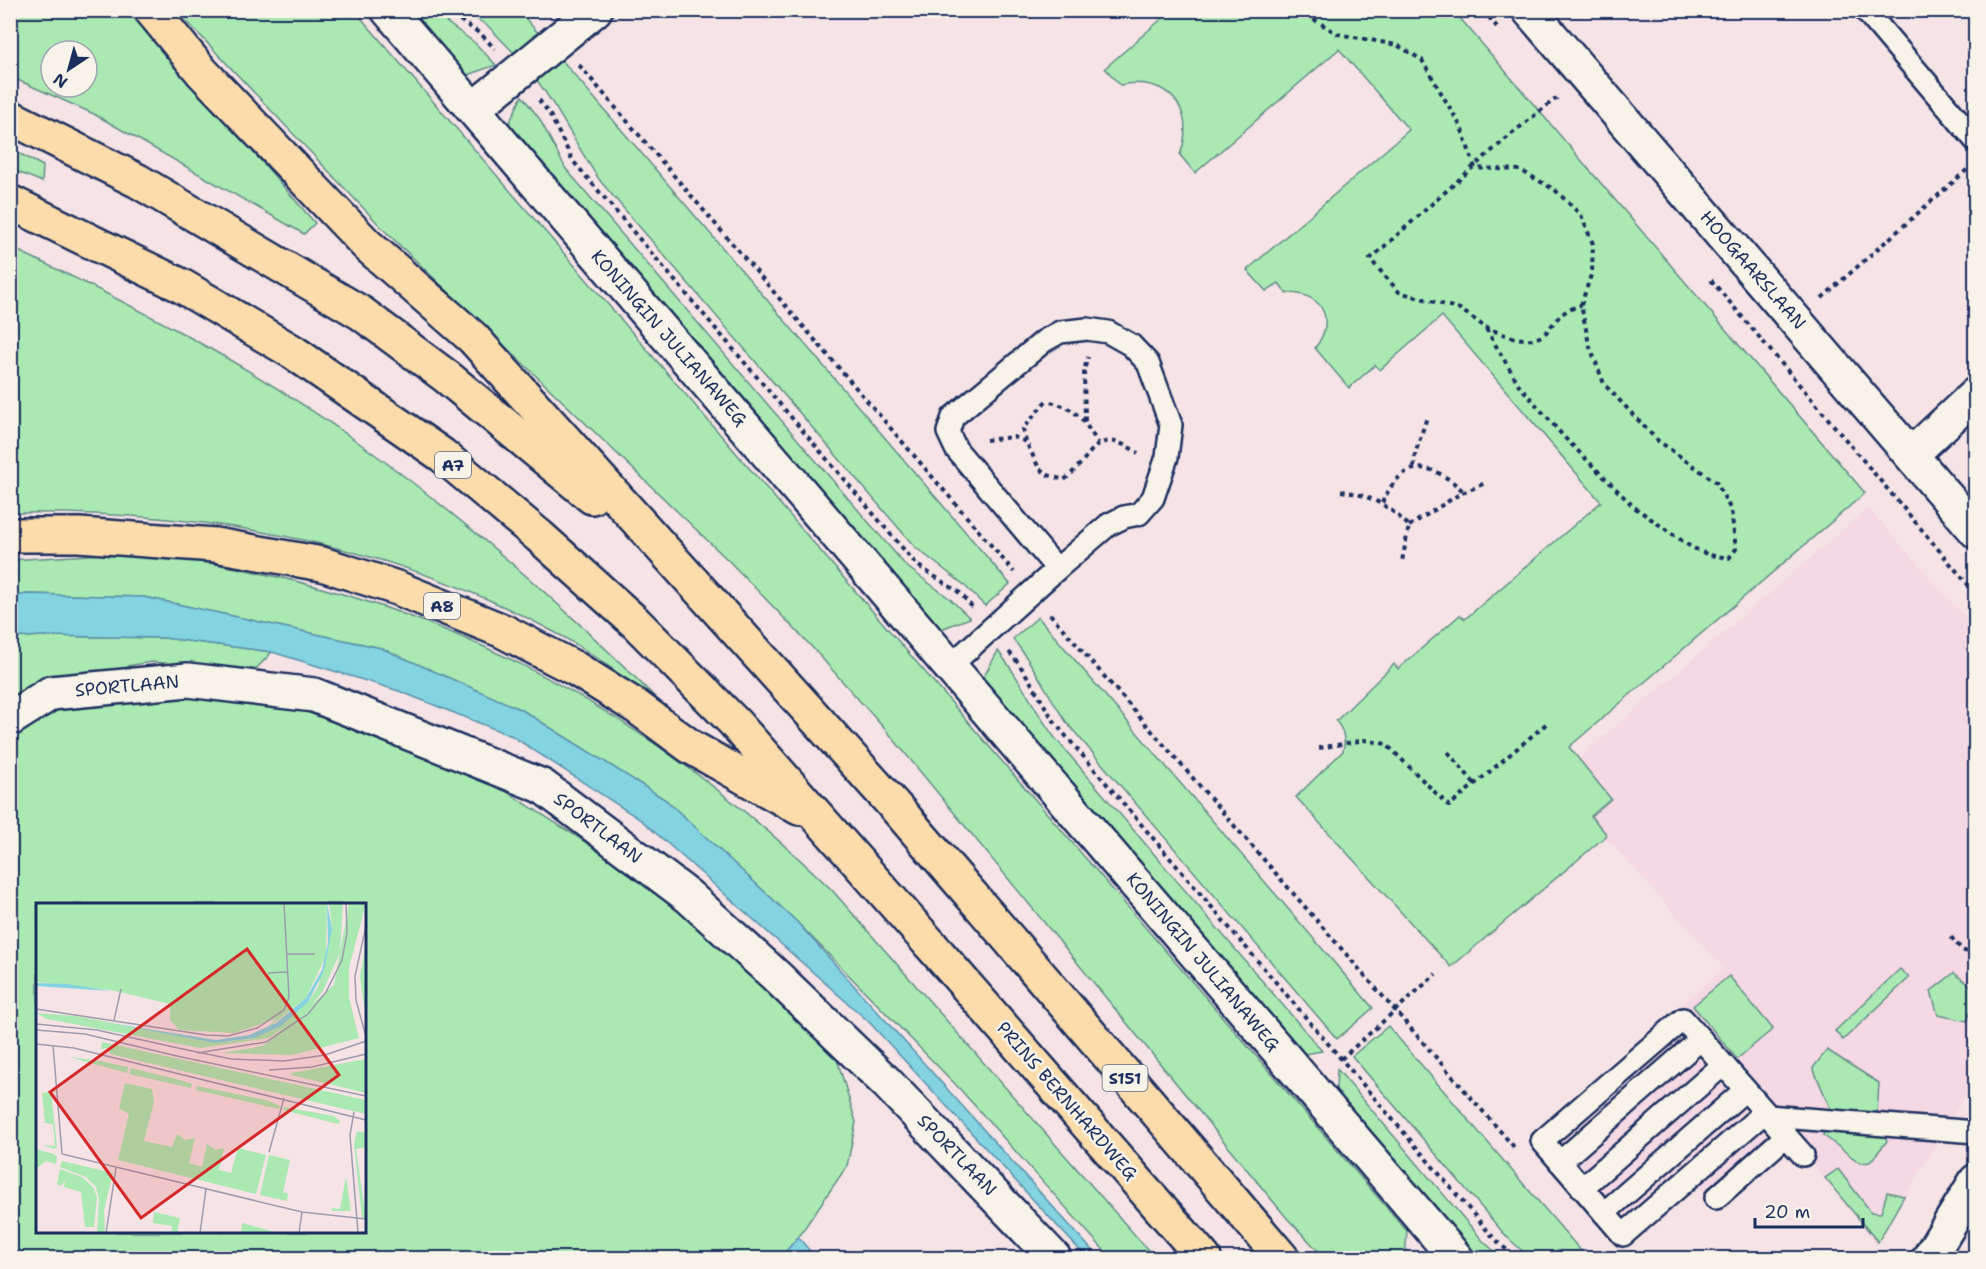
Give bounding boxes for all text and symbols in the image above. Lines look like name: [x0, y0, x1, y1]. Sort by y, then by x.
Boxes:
north arrow: [39, 39, 99, 99]
text: N: [49, 69, 72, 93]
street label: HOOGAARSLAAN: [1695, 205, 1811, 335]
street label: KONINGIN JULIANAWEG: [586, 245, 753, 432]
road number: A7: [435, 452, 471, 478]
road number: A8: [424, 593, 460, 619]
street label: SPORTLAAN: [74, 669, 180, 703]
street label: SPORTLAAN: [549, 787, 647, 869]
street label: KONINGIN JULIANAWEG: [1121, 868, 1285, 1057]
inset map: [36, 903, 366, 1233]
street label: PRINS BERNHARDWEG: [991, 1017, 1143, 1186]
road number: S151: [1102, 1065, 1148, 1091]
street label: SPORTLAAN: [912, 1109, 1002, 1201]
scale bar: [1755, 1191, 1863, 1229]
text: 20 m: [1764, 1200, 1810, 1224]

